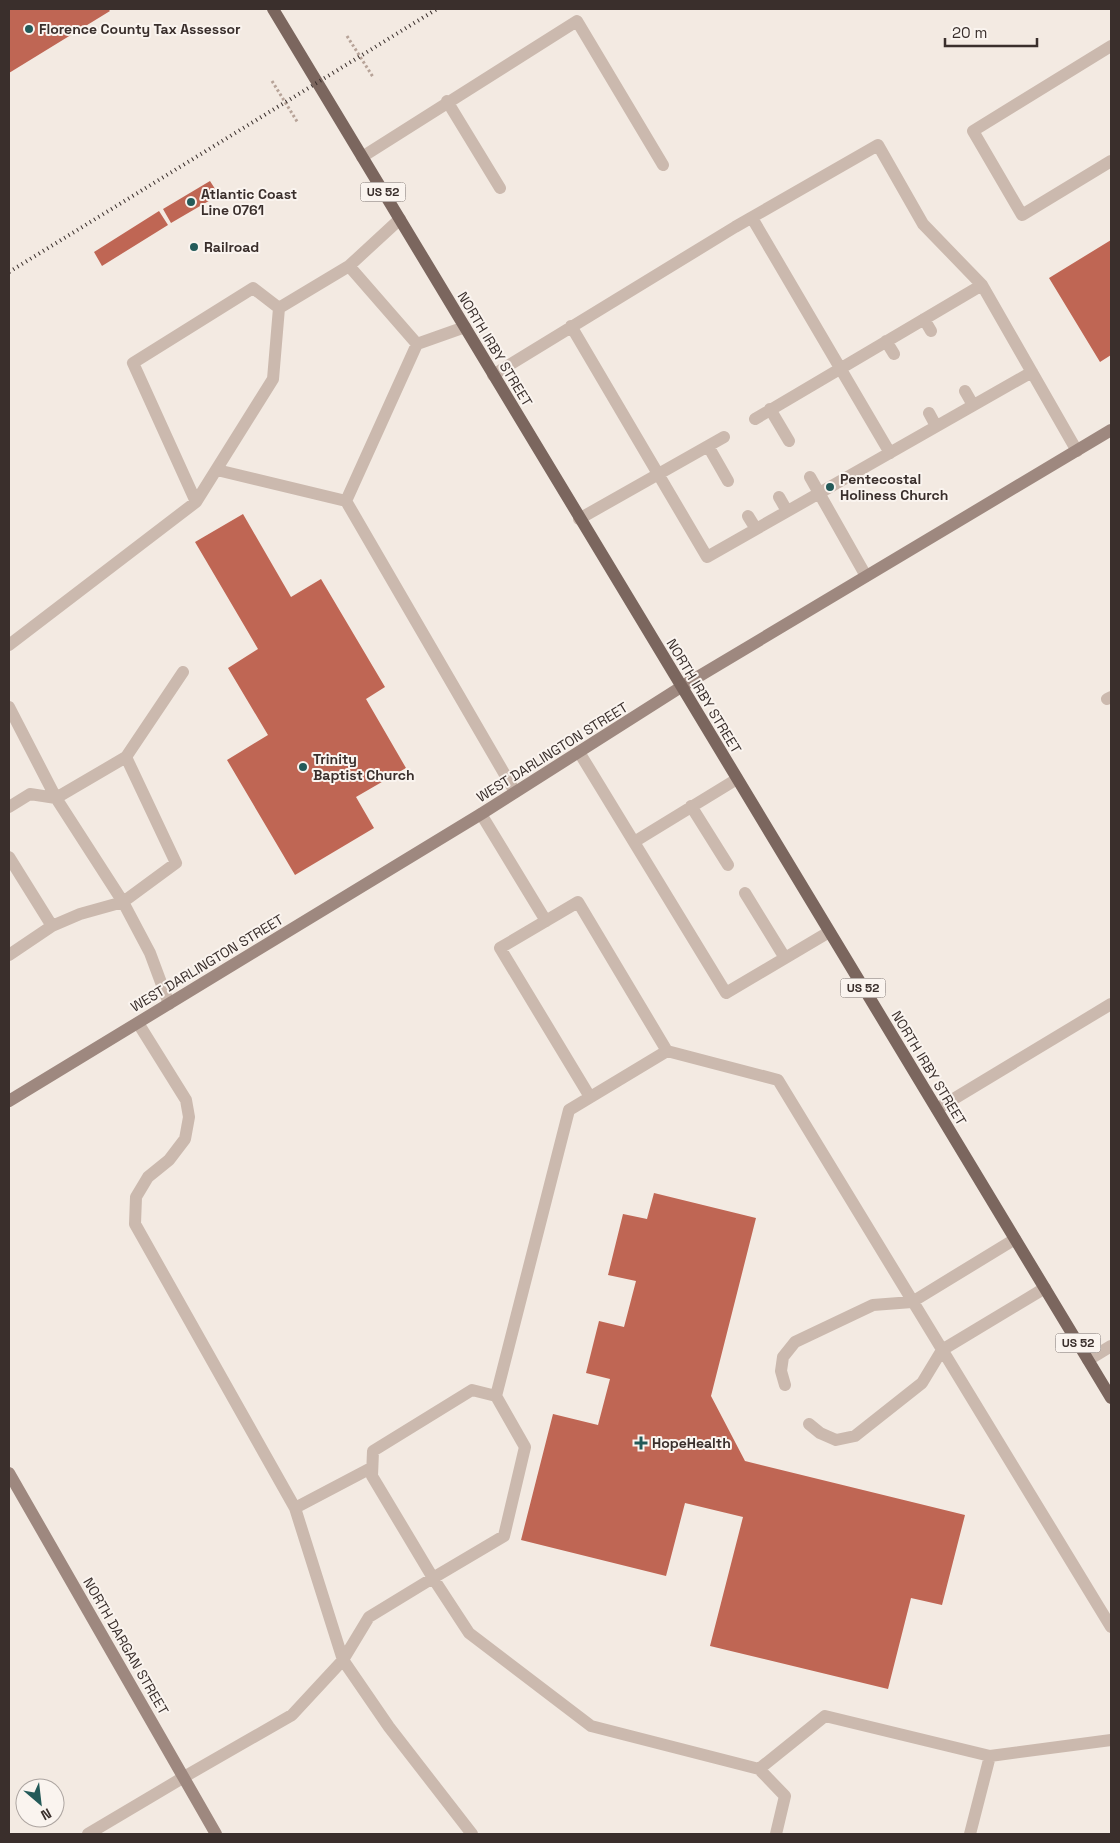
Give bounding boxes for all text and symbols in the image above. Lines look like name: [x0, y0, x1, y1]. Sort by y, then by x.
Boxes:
scale bar: [945, 15, 1038, 47]
place label: Florence County Tax Assessor: [39, 20, 241, 38]
marker: Florence County Tax Assessor: [23, 23, 35, 35]
text: 20 m: [952, 23, 987, 42]
road number: US 52: [360, 182, 406, 202]
place label: Atlantic Coast Line 0761: [201, 185, 297, 219]
marker: Atlantic Coast Line 0761: [185, 196, 197, 208]
place label: Railroad: [204, 238, 259, 256]
marker: Railroad: [188, 241, 200, 253]
street label: NORTH IRBY STREET: [454, 288, 536, 410]
place label: Pentecostal Holiness Church: [840, 470, 948, 504]
marker: Pentecostal Holiness Church: [824, 481, 836, 493]
street label: NORTH IRBY STREET: [663, 635, 745, 757]
street label: WEST DARLINGTON STREET: [473, 698, 631, 806]
place label: Trinity Baptist Church: [313, 750, 415, 784]
marker: Trinity Baptist Church: [297, 761, 309, 773]
street label: WEST DARLINGTON STREET: [127, 910, 287, 1016]
road number: US 52: [840, 978, 886, 998]
street label: NORTH IRBY STREET: [888, 1007, 970, 1129]
road number: US 52: [1056, 1334, 1100, 1352]
place label: HopeHealth: [652, 1434, 731, 1452]
marker: HopeHealth: [634, 1436, 648, 1450]
street label: NORTH DARGAN STREET: [79, 1574, 173, 1718]
north arrow: [15, 1778, 65, 1828]
text: N: [38, 1804, 54, 1825]

